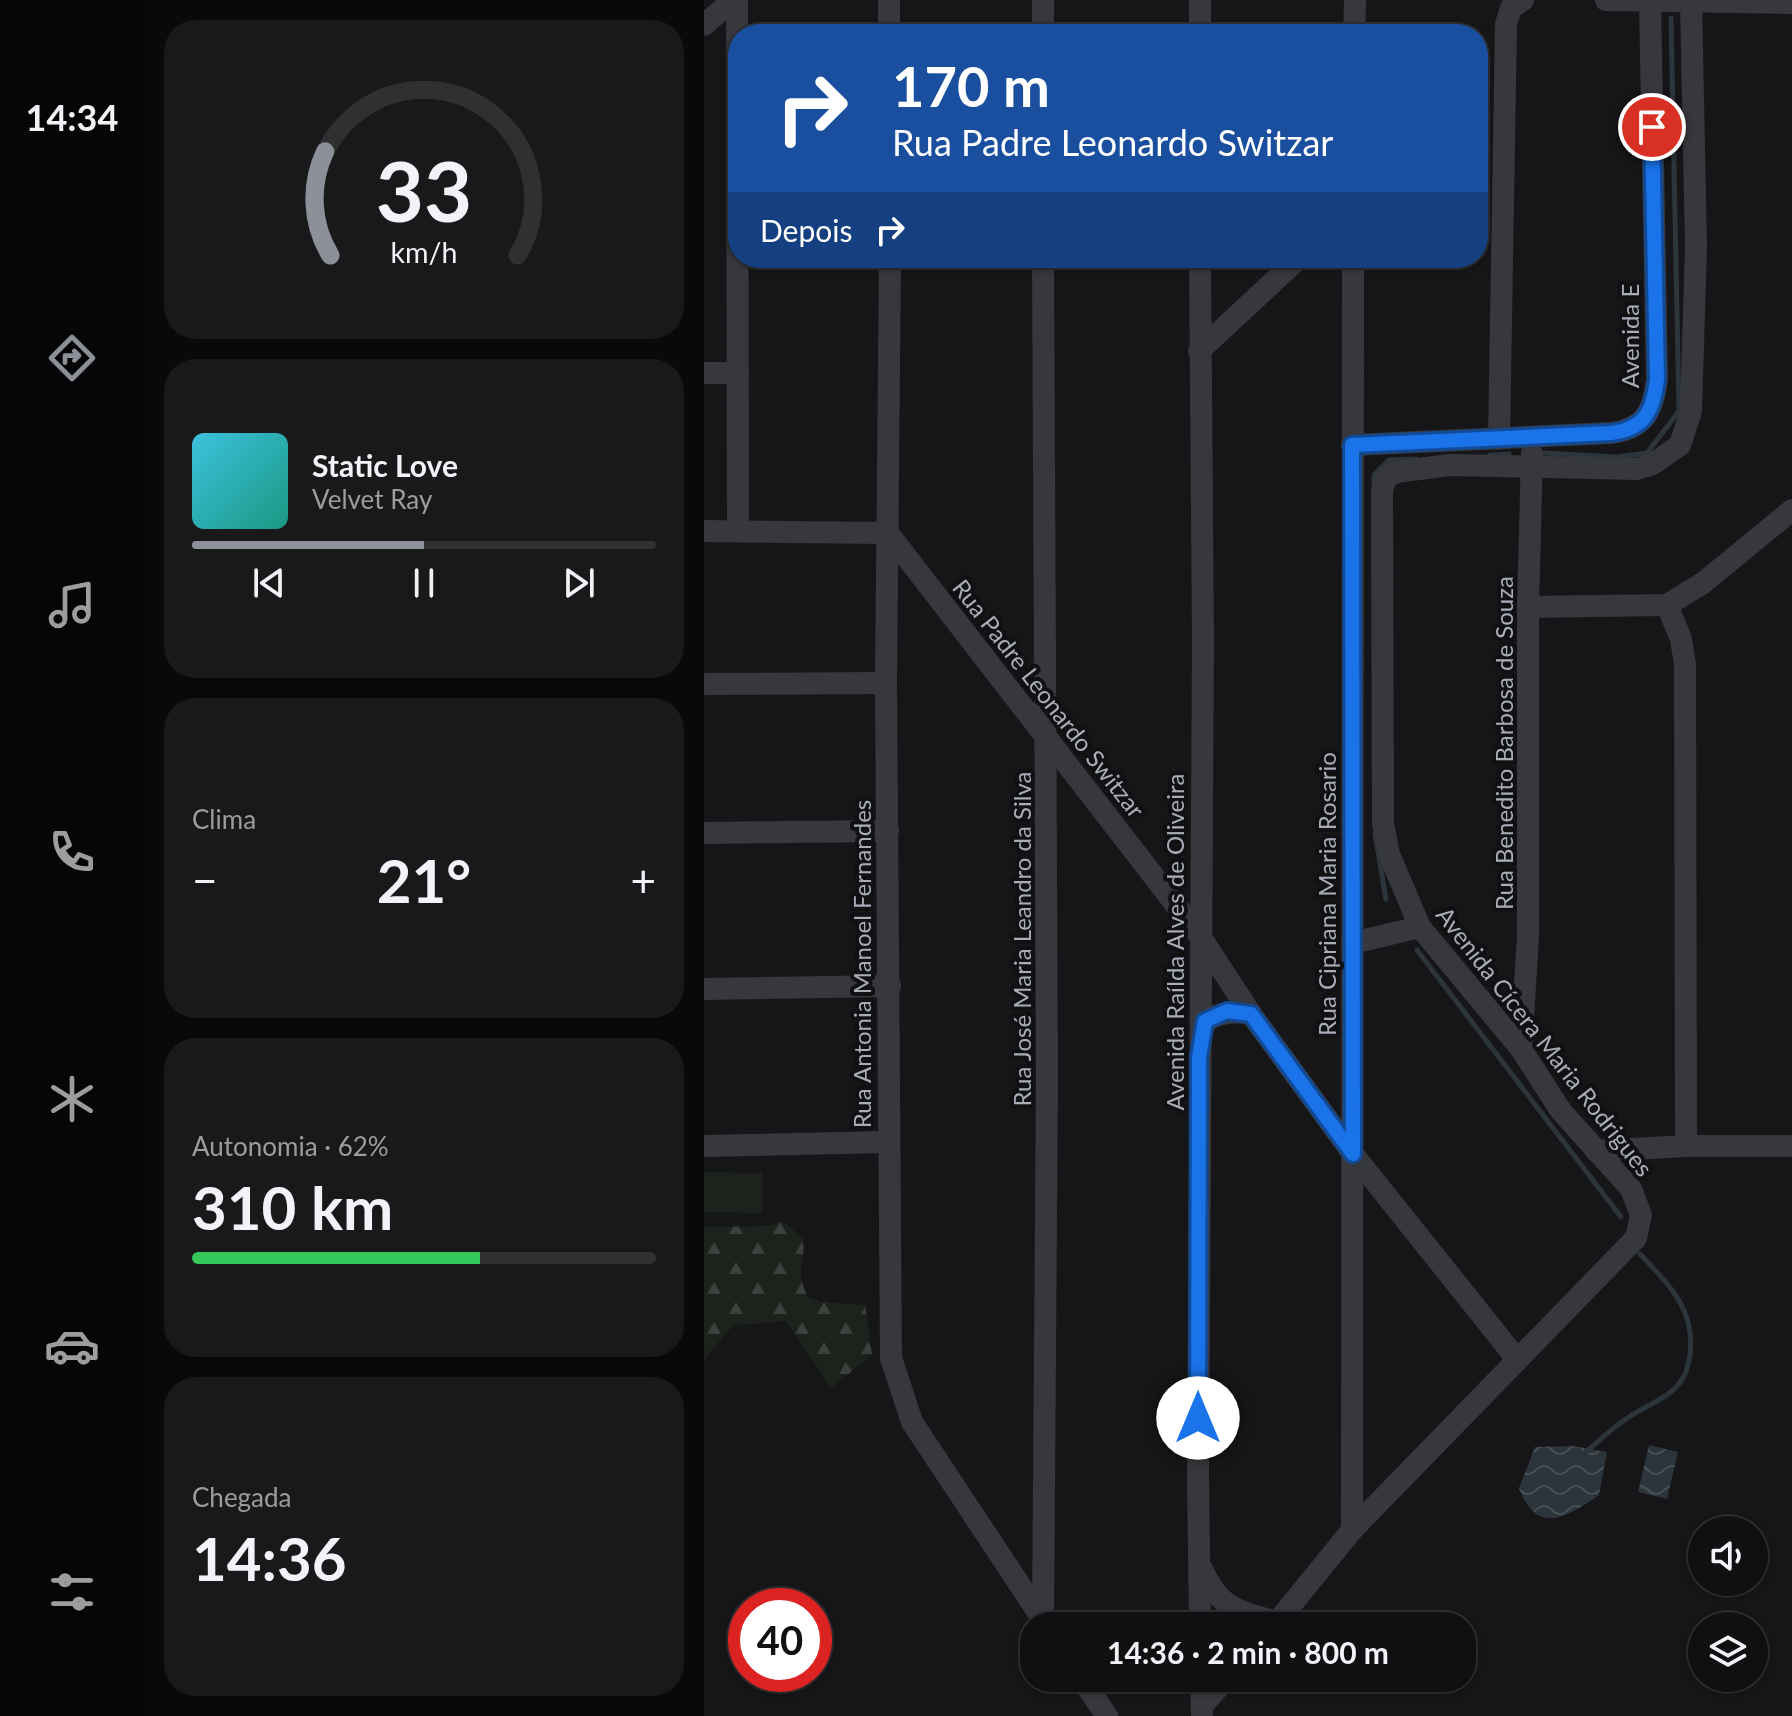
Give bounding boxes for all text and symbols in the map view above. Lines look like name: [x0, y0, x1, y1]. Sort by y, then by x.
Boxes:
text: 170 m: [892, 52, 1050, 119]
icon: right: [760, 56, 864, 160]
pin: [1618, 93, 1686, 161]
text: 14:34: [26, 95, 118, 139]
icon: arrive: [1630, 105, 1674, 149]
text: Rua Padre Leonardo Switzar: [892, 120, 1333, 164]
text: 33: [376, 139, 472, 239]
icon: right: [868, 208, 912, 252]
text: Depois: [760, 212, 852, 248]
text: km/h: [391, 235, 457, 269]
street label: Avenida E: [1615, 284, 1644, 388]
icon: directions: [44, 330, 100, 386]
text: Static Love: [312, 447, 458, 483]
text: Velvet Ray: [312, 483, 432, 515]
icon: previous: [247, 561, 291, 605]
icon: pause: [402, 561, 446, 605]
icon: next: [557, 561, 601, 605]
street label: Rua Padre Leonardo Switzar: [947, 573, 1151, 823]
street label: Rua Benedito Barbosa de Souza: [1489, 576, 1518, 910]
icon: music: [44, 577, 100, 633]
street label: Rua Cipriana Maria Rosario: [1312, 752, 1341, 1036]
street label: Rua José Maria Leandro da Silva: [1007, 771, 1036, 1107]
street label: Avenida Raílda Alves de Oliveira: [1160, 774, 1189, 1110]
street label: Rua Antonia Manoel Fernandes: [847, 800, 876, 1128]
text: Clima: [192, 803, 256, 835]
icon: phone: [44, 824, 100, 880]
text: 21°: [377, 844, 471, 916]
text: −: [192, 854, 218, 906]
text: +: [630, 854, 656, 906]
street label: Avenida Cícera Maria Rodrigues: [1431, 900, 1659, 1182]
icon: climate: [44, 1071, 100, 1127]
text: Autonomia · 62%: [192, 1130, 389, 1162]
text: 310 km: [192, 1171, 393, 1243]
icon: car: [44, 1318, 100, 1374]
position arrow: [1156, 1376, 1240, 1460]
text: Chegada: [192, 1481, 292, 1513]
map controls: [1688, 1516, 1768, 1692]
button: sound: [1688, 1516, 1768, 1596]
text: 14:36: [192, 1522, 347, 1594]
icon: filters: [44, 1564, 100, 1620]
speed limit sign: 40: [728, 1588, 832, 1692]
button: layers: [1688, 1612, 1768, 1692]
text: 14:36 · 2 min · 800 m: [1107, 1634, 1389, 1670]

